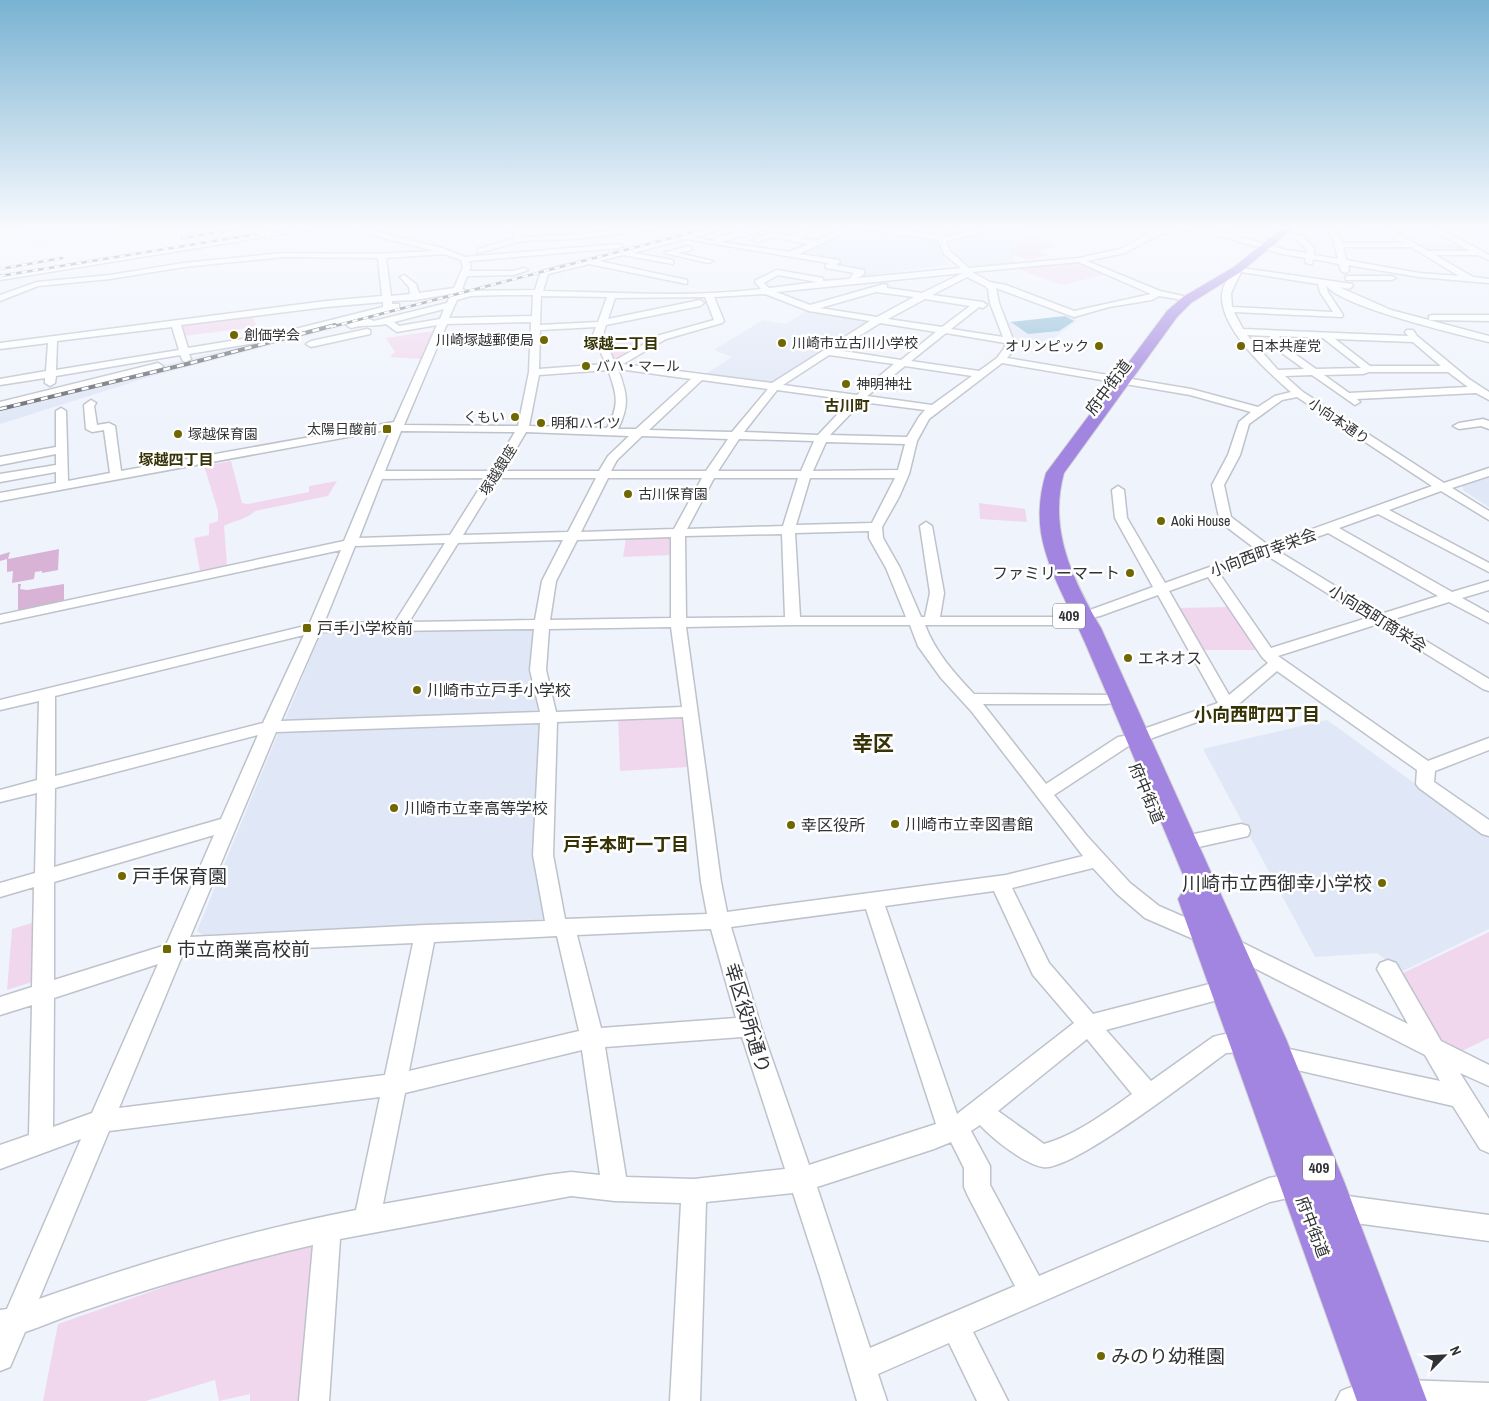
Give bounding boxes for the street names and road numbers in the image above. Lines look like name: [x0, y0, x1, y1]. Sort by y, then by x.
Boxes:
street label: 府中街道: [1080, 355, 1136, 419]
street label: 小向本通り: [1305, 394, 1373, 448]
street label: 塚越銀座: [476, 441, 520, 499]
street label: 小向西町幸栄会: [1207, 523, 1319, 581]
street label: 小向西町商栄会: [1325, 579, 1431, 657]
road number: 409: [1053, 604, 1085, 628]
street label: 府中街道: [1124, 759, 1170, 827]
street label: 幸区役所通り: [719, 960, 777, 1076]
road number: 409: [1303, 1156, 1335, 1180]
street label: 府中街道: [1291, 1193, 1335, 1261]

